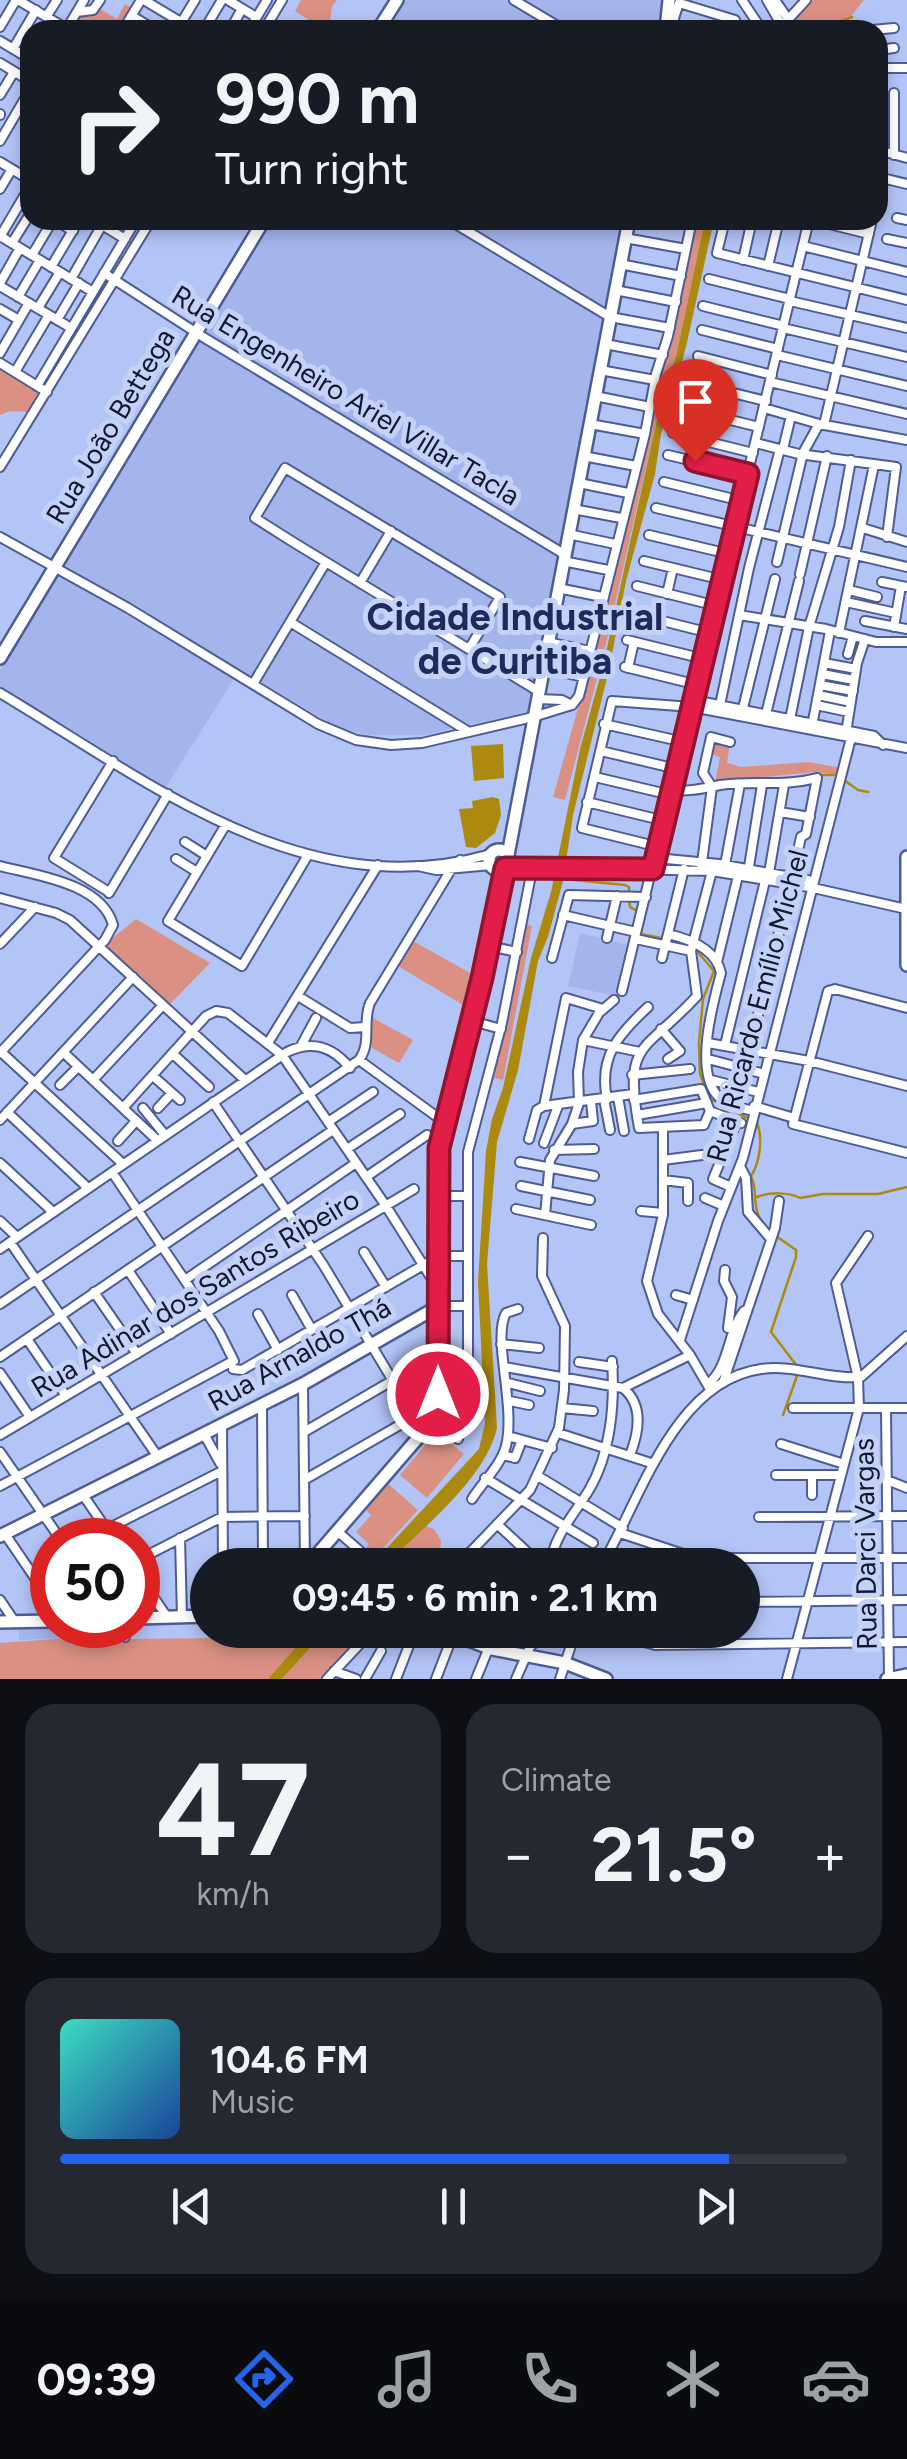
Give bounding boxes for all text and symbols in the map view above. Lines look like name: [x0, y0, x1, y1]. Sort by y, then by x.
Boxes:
text: 990 m: [215, 56, 419, 141]
icon: right: [50, 60, 180, 190]
text: Turn right: [215, 141, 408, 195]
street label: Rua Engenheiro Ariel Villar Tacla: [166, 278, 526, 512]
street label: Rua João Bettega: [38, 322, 182, 530]
pin: [653, 359, 738, 462]
icon: arrive: [668, 374, 723, 429]
district label: Cidade Industrial de Curitiba: [367, 594, 663, 684]
street label: Rua Ricardo Emílio Michel: [699, 846, 815, 1166]
street label: Rua Adinar dos Santos Ribeiro: [25, 1181, 365, 1405]
street label: Rua Arnaldo Thá: [202, 1290, 396, 1418]
position arrow: [386, 1342, 490, 1446]
street label: Rua Darci Vargas: [846, 1438, 884, 1650]
speed limit sign: 50: [30, 1518, 160, 1648]
text: 09:45 · 6 min · 2.1 km: [292, 1575, 658, 1621]
text: 47: [156, 1732, 310, 1888]
text: Climate: [501, 1761, 612, 1799]
text: 21.5°: [591, 1810, 757, 1900]
text: −: [501, 1822, 535, 1888]
text: +: [813, 1822, 847, 1888]
text: km/h: [196, 1875, 270, 1913]
text: 104.6 FM: [210, 2037, 369, 2083]
text: Music: [210, 2083, 295, 2121]
icon: previous: [164, 2179, 219, 2234]
icon: pause: [426, 2179, 481, 2234]
icon: next: [688, 2179, 743, 2234]
icon: directions: [229, 2344, 299, 2414]
icon: music: [372, 2344, 442, 2414]
icon: phone: [515, 2344, 585, 2414]
icon: climate: [658, 2344, 728, 2414]
icon: car: [801, 2344, 871, 2414]
text: 09:39: [36, 2352, 156, 2406]

